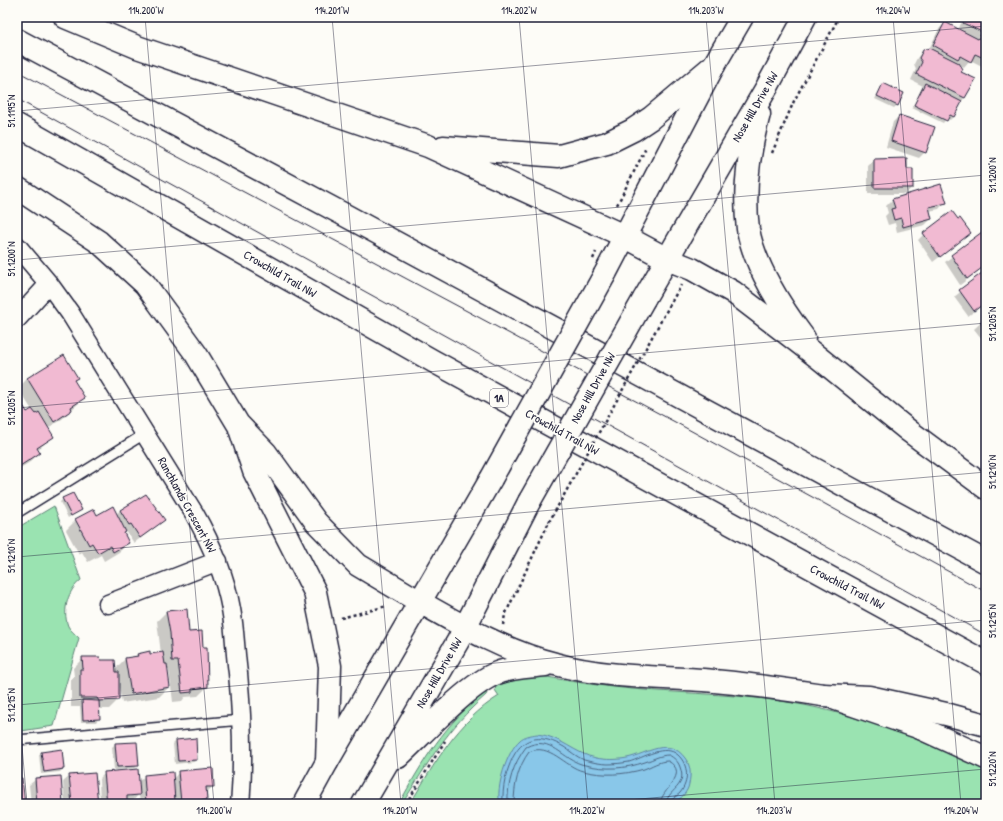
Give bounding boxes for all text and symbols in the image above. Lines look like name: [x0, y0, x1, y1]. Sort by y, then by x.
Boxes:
text: 114.200°W: [128, 4, 164, 17]
text: 114.201°W: [315, 4, 350, 17]
text: 114.202°W: [501, 4, 538, 17]
text: 114.203°W: [688, 4, 724, 17]
text: 114.204°W: [876, 4, 911, 17]
street label: Nose Hill Drive NW: [728, 68, 782, 145]
text: 51.1195°N: [5, 95, 18, 127]
text: 51.1200°N: [986, 158, 999, 192]
text: 51.1200°N: [5, 242, 18, 276]
street label: Crowchild Trail NW: [241, 246, 321, 302]
text: 51.1205°N: [986, 307, 999, 341]
street label: Nose Hill Drive NW: [566, 349, 619, 426]
road number: 1A: [490, 389, 508, 407]
text: 51.1205°N: [5, 391, 18, 425]
street label: Crowchild Trail NW: [522, 404, 603, 459]
street label: Ranchlands Crescent NW: [154, 454, 221, 556]
text: 51.1210°N: [986, 455, 999, 489]
text: 51.1210°N: [5, 539, 18, 573]
street label: Crowchild Trail NW: [807, 560, 888, 614]
text: 51.1215°N: [986, 604, 999, 638]
street label: Nose Hill Drive NW: [412, 634, 466, 711]
text: 51.1215°N: [5, 688, 18, 722]
text: 51.1220°N: [986, 751, 999, 787]
text: 114.200°W: [196, 804, 232, 817]
text: 114.201°W: [383, 804, 418, 817]
text: 114.202°W: [569, 804, 606, 817]
text: 114.203°W: [756, 804, 792, 817]
text: 114.204°W: [944, 804, 979, 817]

